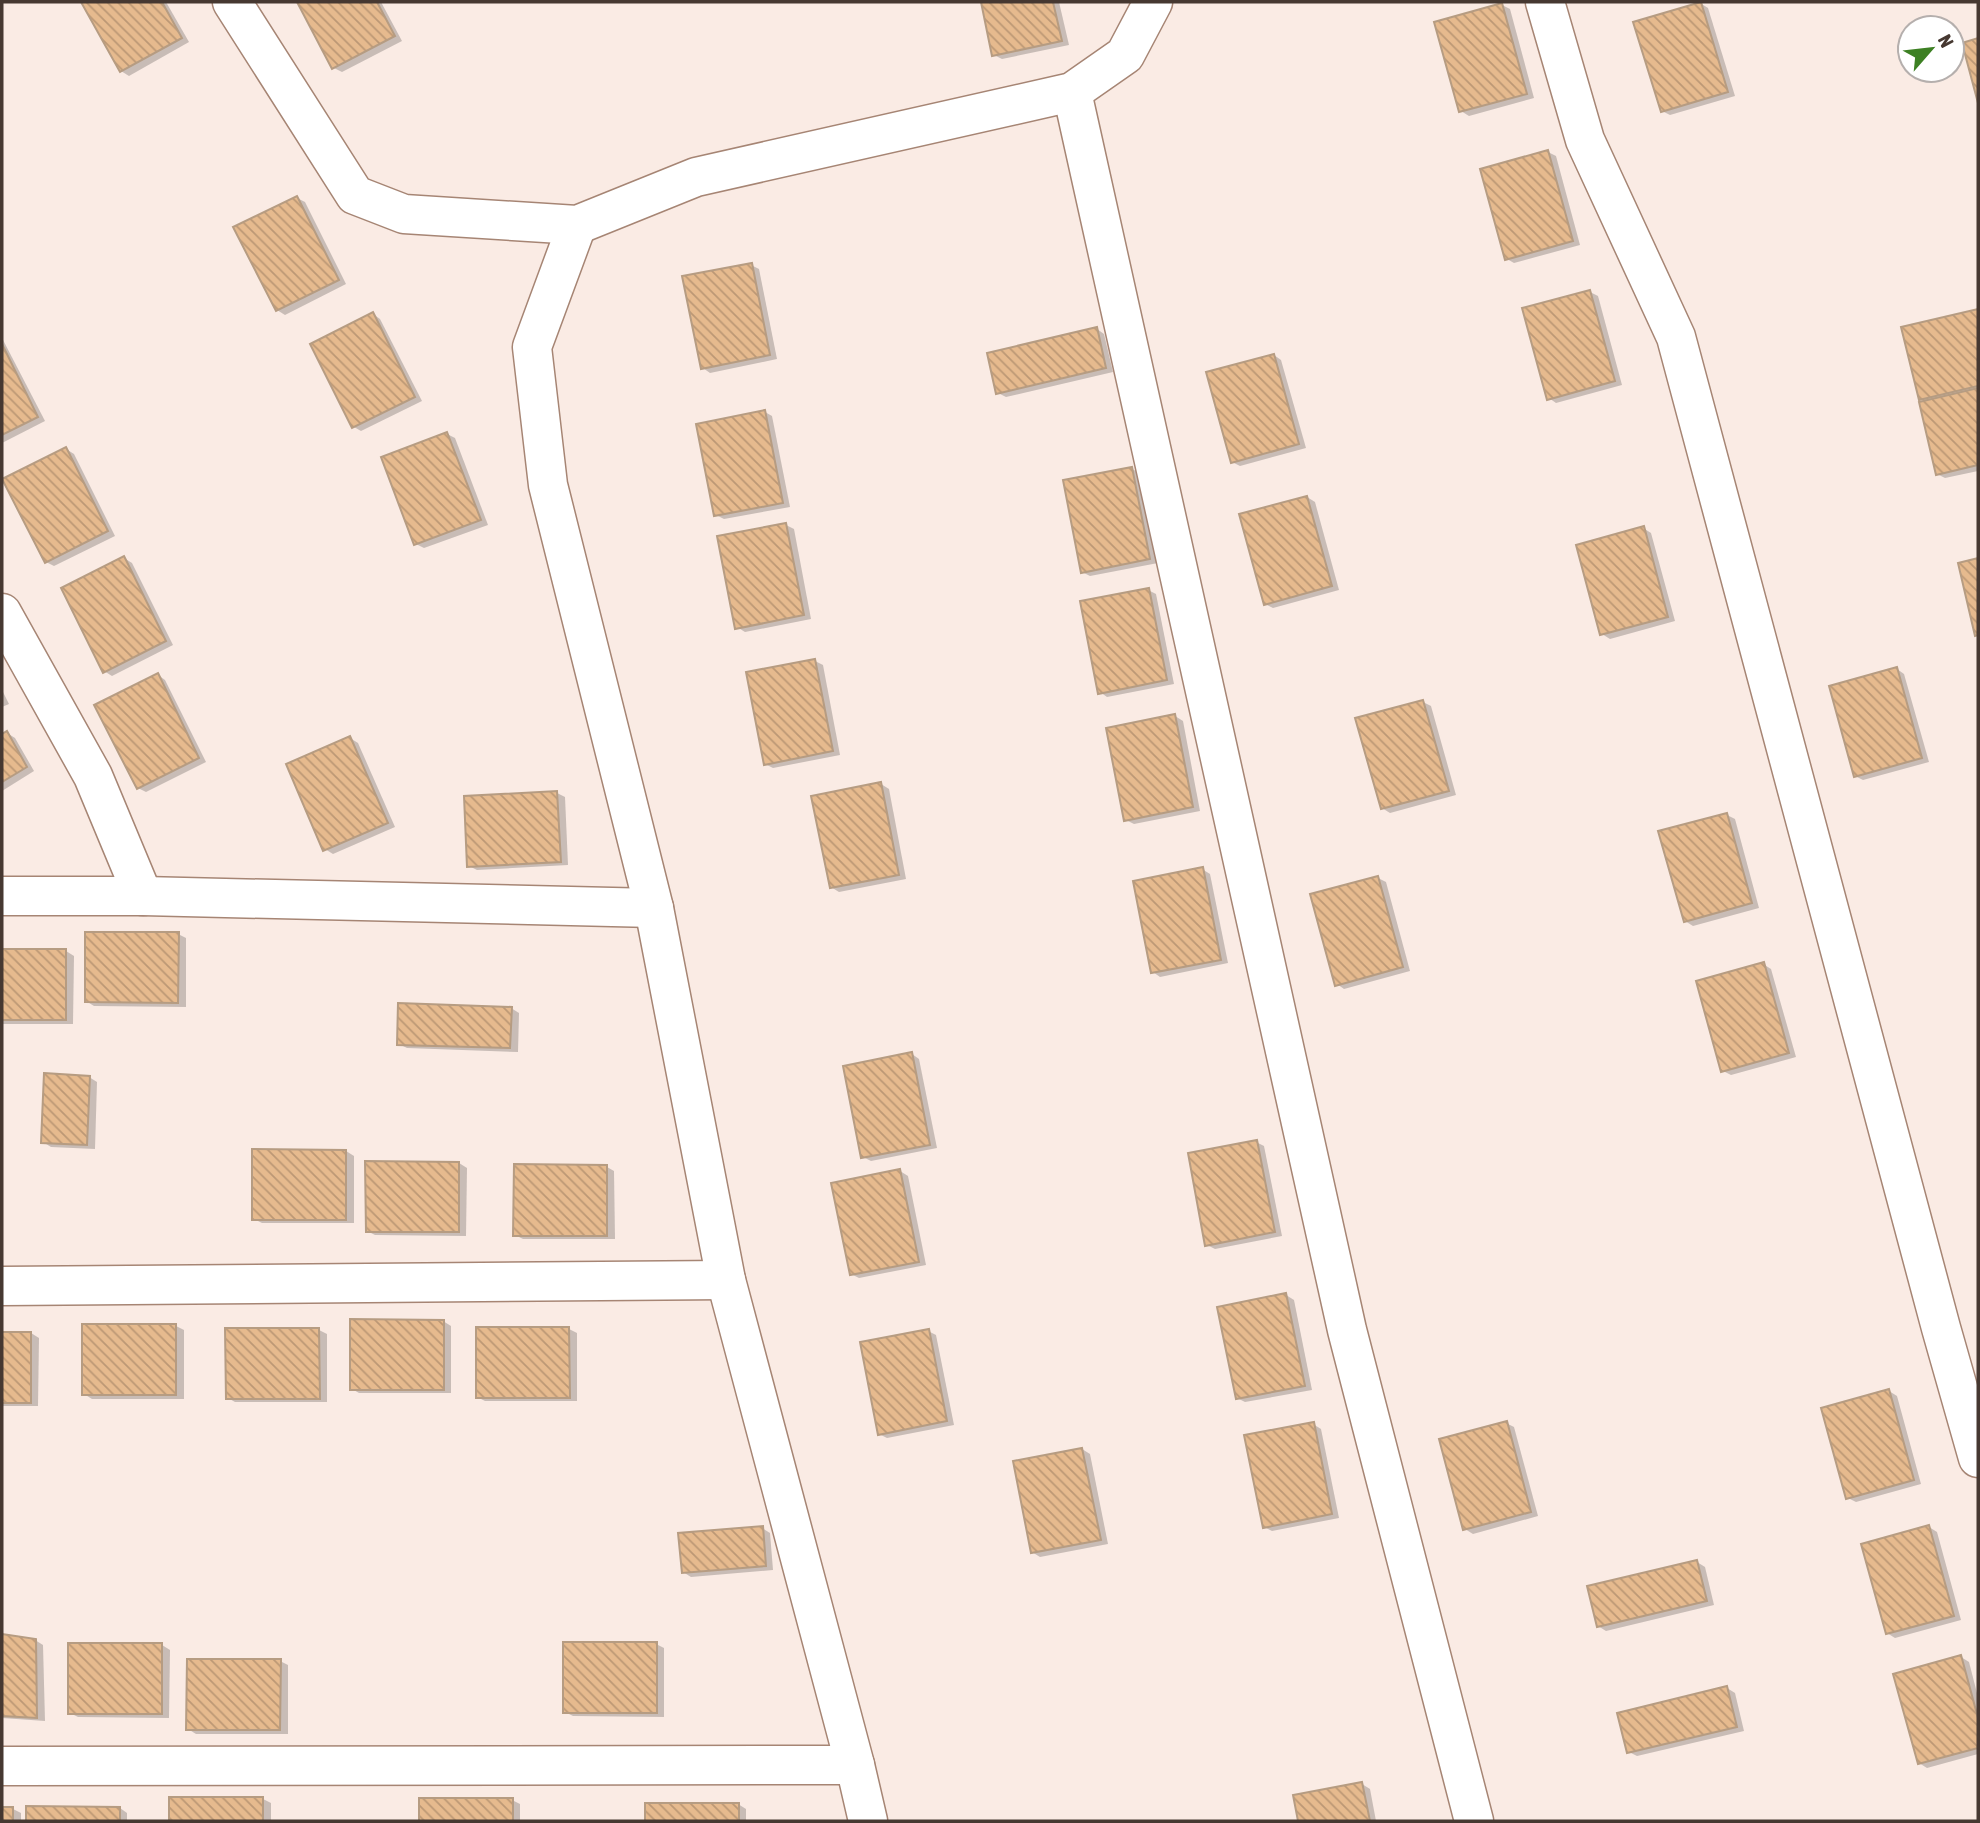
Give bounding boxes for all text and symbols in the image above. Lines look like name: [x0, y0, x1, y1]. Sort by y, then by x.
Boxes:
north arrow: [1896, 14, 1966, 84]
text: N: [1934, 31, 1958, 51]

